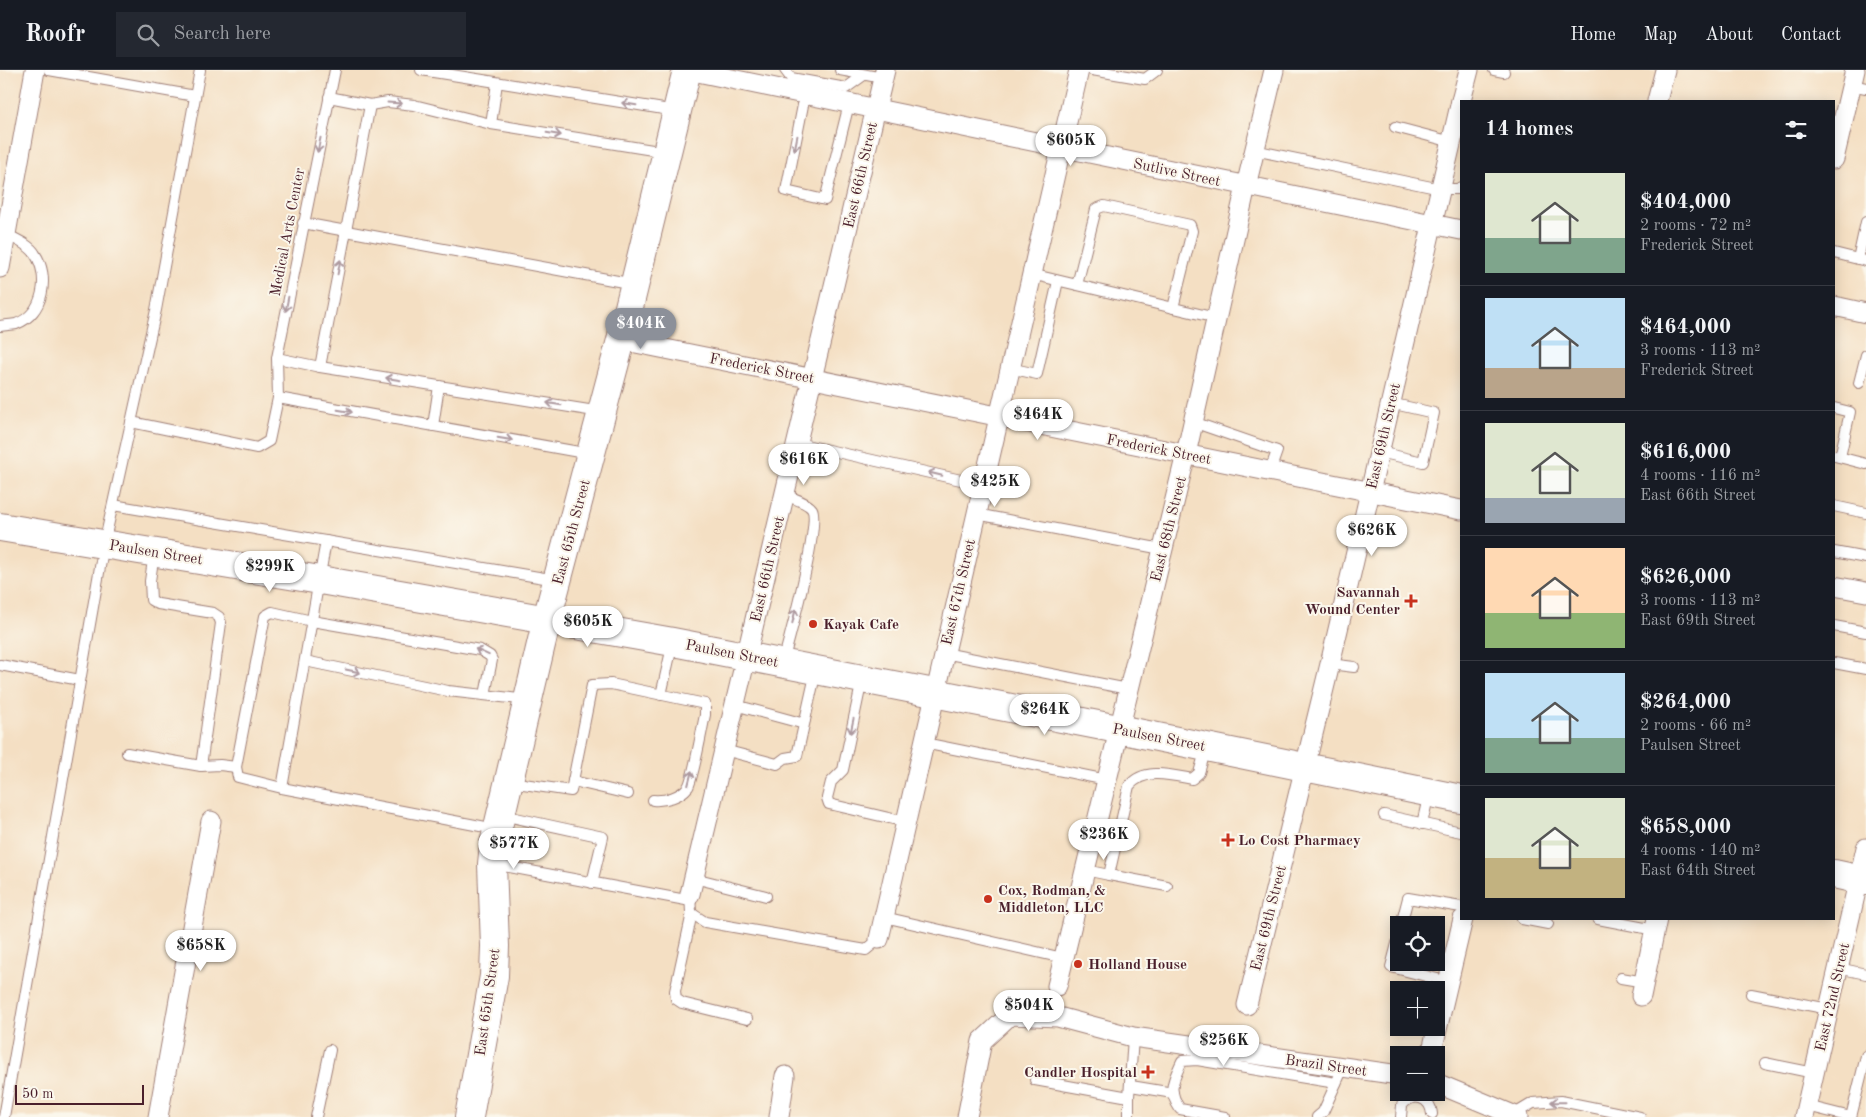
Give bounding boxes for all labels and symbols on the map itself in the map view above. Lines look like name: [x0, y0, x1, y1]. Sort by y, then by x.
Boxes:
one-way arrow: [621, 98, 637, 108]
one-way arrow: [386, 99, 402, 108]
street label: East 66th Street: [842, 121, 881, 230]
pin: $605K: [1036, 124, 1106, 167]
one-way arrow: [546, 130, 562, 140]
one-way arrow: [790, 134, 800, 150]
one-way arrow: [314, 137, 324, 153]
street label: Sutlive Street: [1132, 157, 1222, 190]
street label: Medical Arts Center: [269, 167, 308, 298]
one-way arrow: [335, 260, 345, 276]
one-way arrow: [282, 296, 292, 312]
pin: $404K: [606, 308, 676, 350]
street label: Frederick Street: [708, 352, 815, 387]
one-way arrow: [386, 373, 402, 383]
street label: East 69th Street: [1365, 382, 1404, 491]
pin: $464K: [1003, 398, 1073, 441]
one-way arrow: [546, 399, 562, 409]
one-way arrow: [337, 406, 353, 416]
street label: Frederick Street: [1105, 433, 1212, 468]
one-way arrow: [497, 435, 513, 445]
pin: $616K: [769, 444, 839, 486]
pin: $425K: [960, 466, 1030, 508]
one-way arrow: [928, 469, 944, 478]
street label: East 68th Street: [1149, 475, 1190, 584]
street label: East 65th Street: [551, 478, 594, 587]
pin: $626K: [1337, 514, 1407, 557]
street label: East 66th Street: [749, 515, 788, 624]
street label: East 67th Street: [940, 538, 979, 647]
street label: Paulsen Street: [108, 539, 204, 568]
pin: $299K: [235, 550, 305, 593]
place label: Savannah Wound Center: [1305, 586, 1400, 618]
marker: Savannah Wound Center: [1404, 594, 1418, 608]
pin: $605K: [553, 606, 623, 648]
one-way arrow: [790, 608, 799, 624]
marker: Kayak Cafe: [807, 618, 819, 630]
place label: Kayak Cafe: [823, 618, 899, 633]
street label: Paulsen Street: [684, 638, 780, 671]
one-way arrow: [475, 647, 490, 657]
one-way arrow: [344, 667, 360, 676]
pin: $264K: [1010, 694, 1080, 736]
one-way arrow: [847, 718, 856, 734]
street label: Paulsen Street: [1111, 722, 1207, 755]
one-way arrow: [686, 770, 696, 786]
pin: $236K: [1069, 818, 1139, 861]
pin: $577K: [479, 828, 549, 870]
marker: Lo Cost Pharmacy: [1222, 834, 1234, 846]
place label: Lo Cost Pharmacy: [1238, 834, 1361, 849]
street label: East 69th Street: [1249, 864, 1290, 973]
place label: Cox, Rodman, & Middleton, LLC: [998, 884, 1106, 916]
marker: Cox, Rodman, & Middleton, LLC: [982, 893, 994, 905]
pin: $658K: [166, 930, 236, 972]
street label: East 72nd Street: [1814, 942, 1853, 1053]
street label: East 65th Street: [474, 947, 503, 1057]
marker: Holland House: [1072, 958, 1084, 970]
place label: Holland House: [1088, 958, 1187, 973]
pin: $504K: [994, 990, 1064, 1032]
pin: $256K: [1189, 1024, 1259, 1067]
street label: Brazil Street: [1284, 1053, 1368, 1080]
marker: Candler Hospital: [1141, 1065, 1155, 1079]
place label: Candler Hospital: [1024, 1066, 1137, 1081]
scale bar: [15, 1082, 144, 1105]
one-way arrow: [1551, 1097, 1567, 1106]

